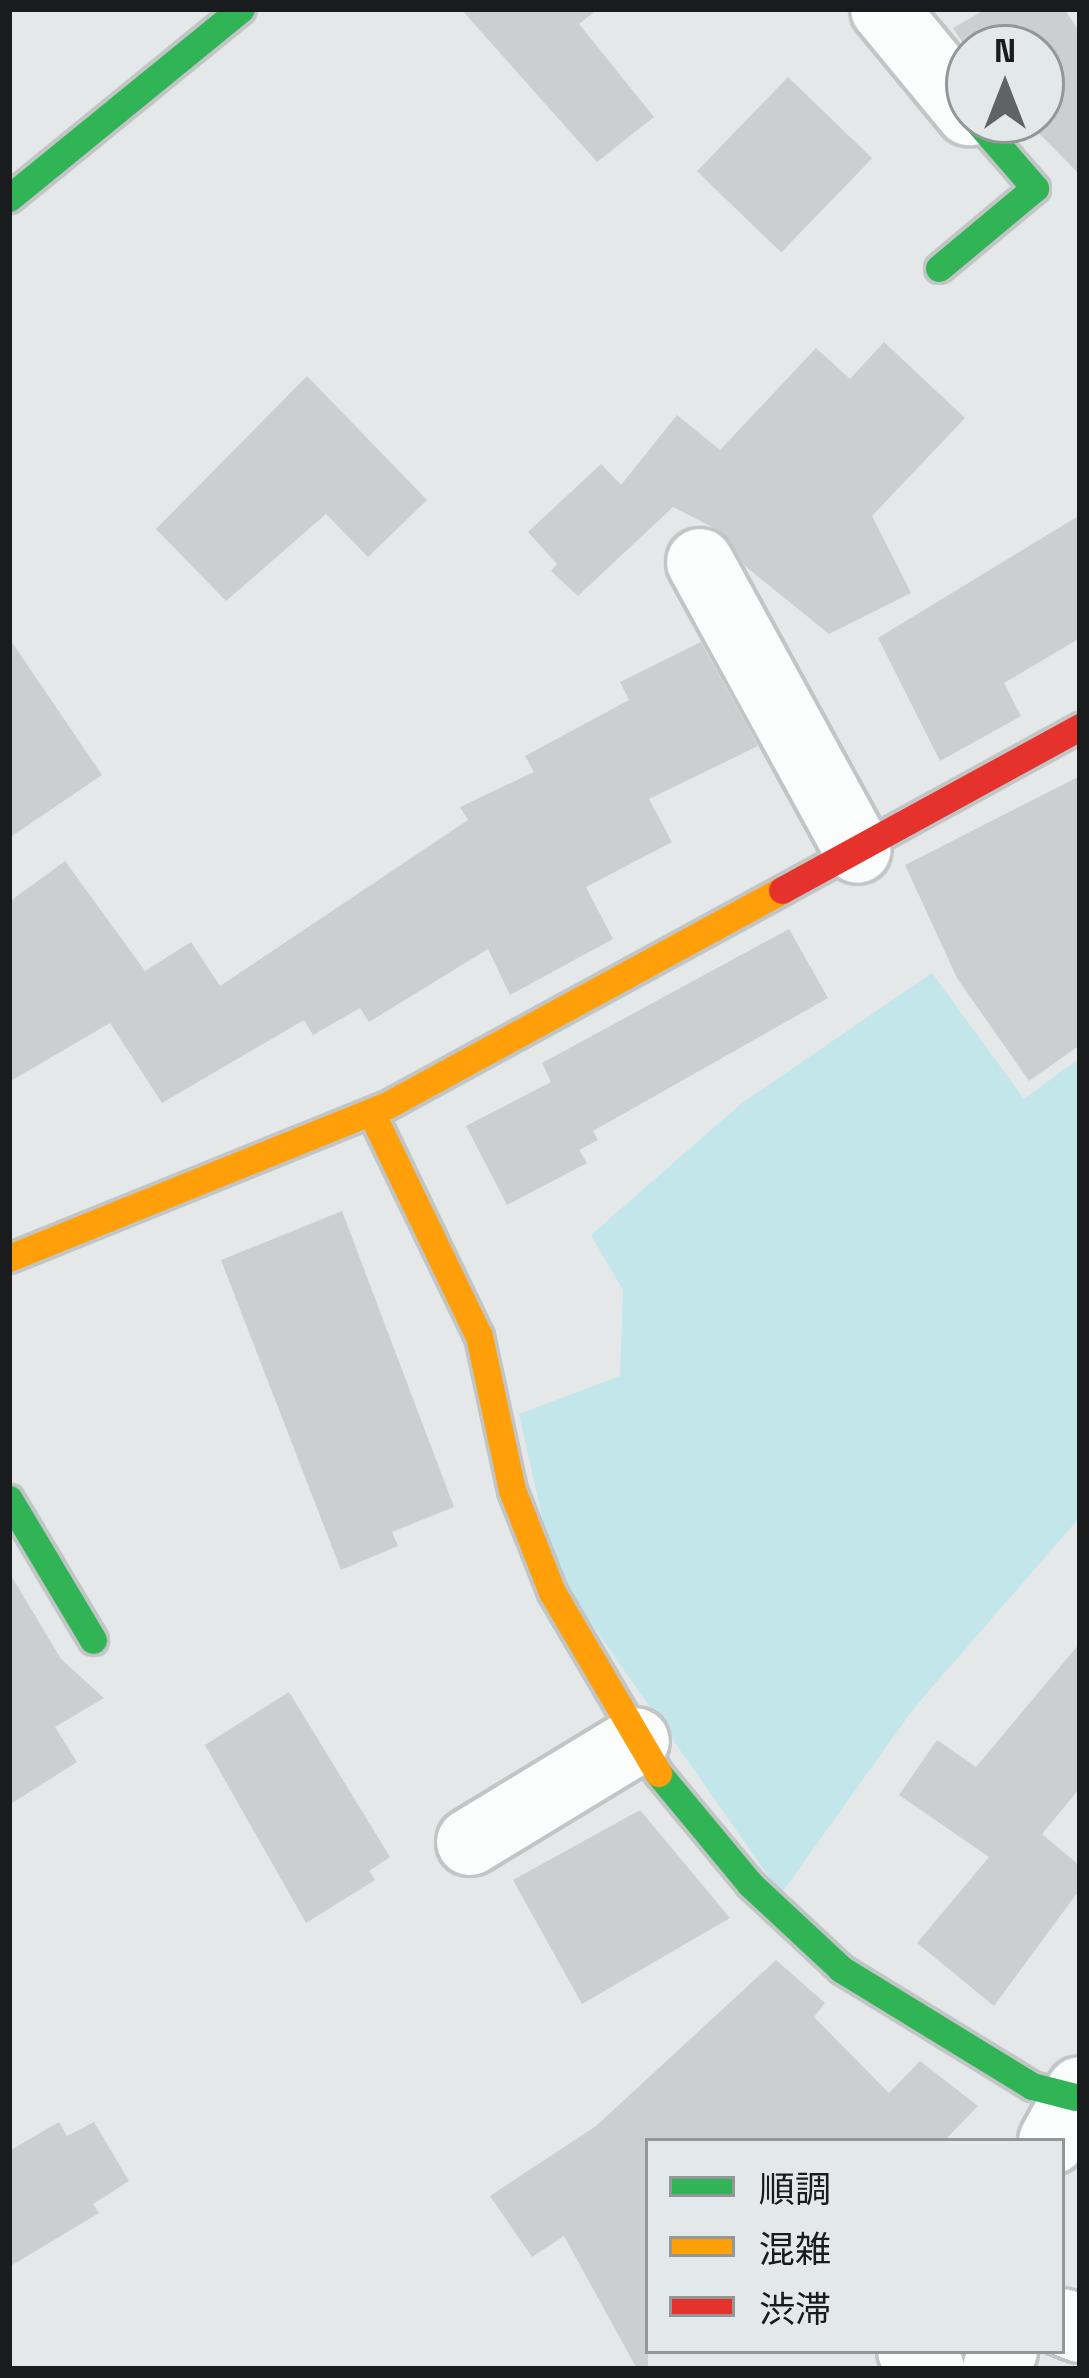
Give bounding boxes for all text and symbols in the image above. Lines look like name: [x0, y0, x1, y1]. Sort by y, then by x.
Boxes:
north arrow: [945, 24, 1065, 144]
text: N: [994, 30, 1016, 72]
legend: [645, 2138, 1065, 2354]
text: 順調: [759, 2167, 831, 2213]
text: 混雑: [759, 2227, 831, 2273]
text: 渋滞: [759, 2287, 831, 2333]

